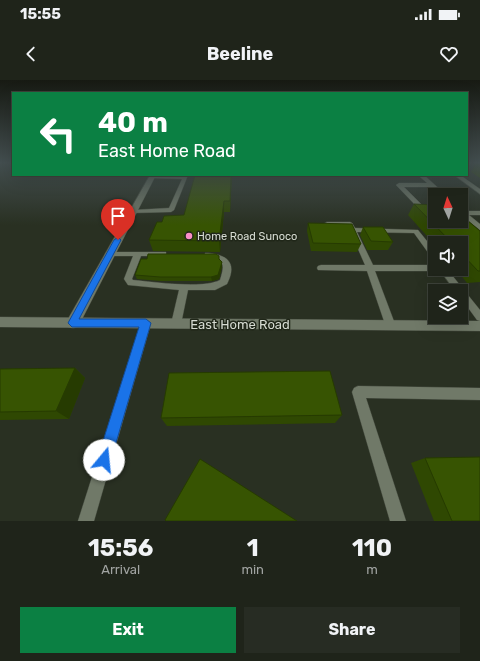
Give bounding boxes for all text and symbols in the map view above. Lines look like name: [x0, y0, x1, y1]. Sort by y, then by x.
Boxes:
text: 15:55: [20, 5, 61, 23]
icon: back: [20, 43, 42, 65]
text: Beeline: [207, 43, 273, 65]
icon: heart: [438, 43, 460, 65]
text: 40 m: [98, 106, 168, 139]
icon: left: [32, 108, 84, 160]
text: East Home Road: [98, 140, 236, 162]
north arrow: [428, 188, 468, 228]
map controls: [428, 188, 468, 324]
pin: [101, 199, 135, 240]
icon: arrive: [107, 205, 129, 227]
place label: Home Road Sunoco: [197, 230, 297, 243]
marker: Home Road Sunoco: [184, 231, 194, 241]
button: sound: [428, 236, 468, 276]
button: layers: [428, 284, 468, 324]
street label: East Home Road: [190, 317, 290, 332]
position arrow: [83, 439, 125, 481]
text: 15:56: [88, 534, 153, 562]
text: 1: [247, 534, 259, 562]
text: 110: [352, 534, 392, 562]
text: Arrival: [101, 562, 140, 577]
text: min: [241, 562, 264, 577]
text: m: [366, 562, 378, 577]
button: Exit: [20, 607, 236, 653]
button: Share: [244, 607, 460, 653]

